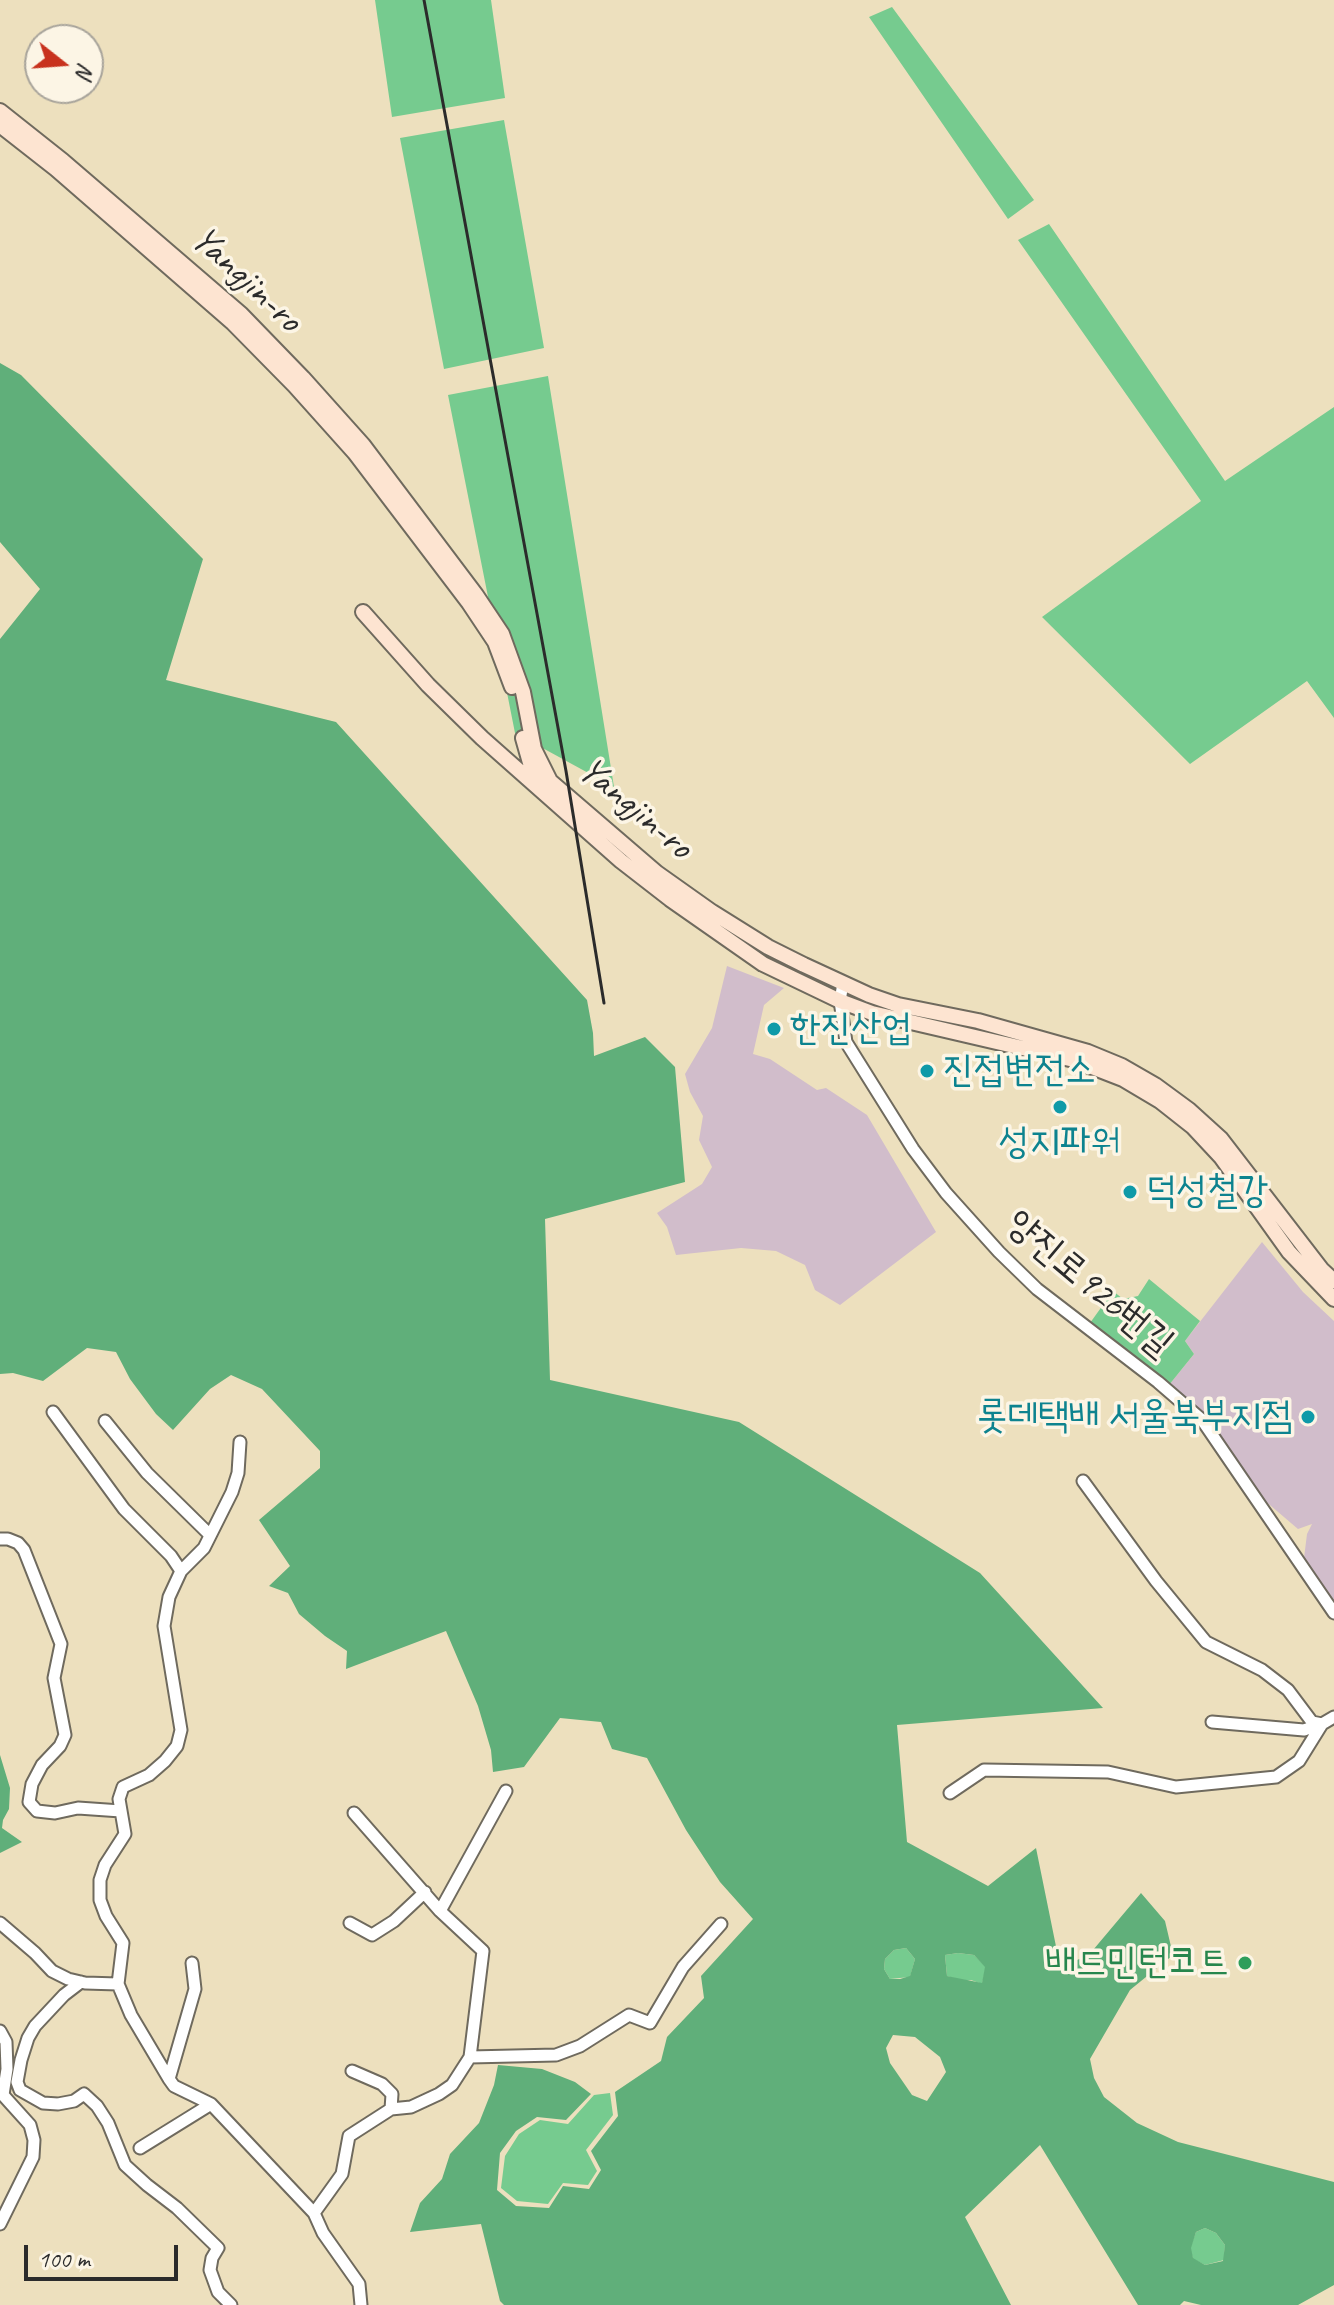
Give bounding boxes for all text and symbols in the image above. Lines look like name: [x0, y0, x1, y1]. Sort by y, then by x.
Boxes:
north arrow: [24, 24, 104, 104]
text: N: [70, 60, 100, 81]
street label: Yangjin-ro: [181, 217, 311, 343]
street label: Yangjin-ro: [569, 748, 701, 870]
place label: 한진산업: [790, 1006, 912, 1052]
marker: 한진산업: [765, 1020, 783, 1038]
place label: 진접변전소: [943, 1048, 1096, 1094]
marker: 진접변전소: [918, 1062, 936, 1080]
marker: 성지파워: [1051, 1098, 1069, 1116]
place label: 성지파워: [999, 1120, 1121, 1166]
place label: 덕성철강: [1146, 1169, 1268, 1215]
marker: 덕성철강: [1121, 1183, 1139, 1201]
street label: 양진로926번길: [996, 1201, 1182, 1367]
place label: 롯데택배 서울북부지점: [977, 1394, 1292, 1440]
marker: 롯데택배 서울북부지점: [1299, 1408, 1317, 1426]
place label: 배드민턴코트: [1046, 1940, 1229, 1986]
marker: 배드민턴코트: [1236, 1954, 1254, 1972]
scale bar: [28, 2229, 182, 2279]
text: 100 m: [38, 2244, 90, 2274]

